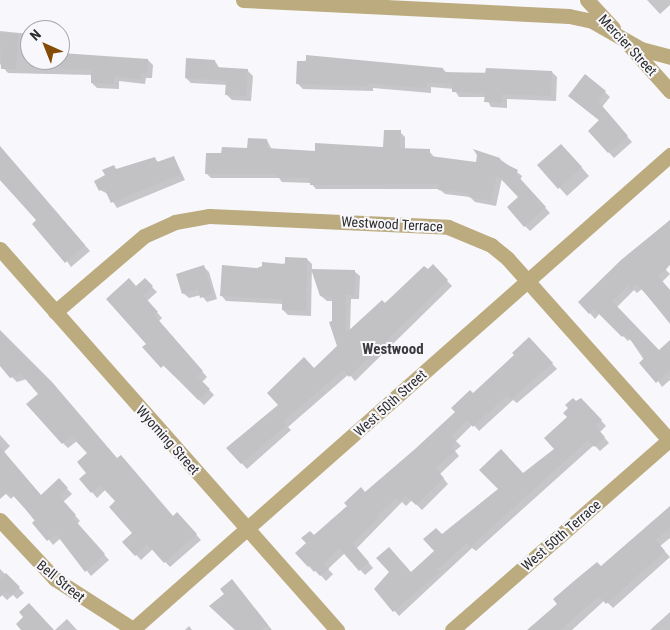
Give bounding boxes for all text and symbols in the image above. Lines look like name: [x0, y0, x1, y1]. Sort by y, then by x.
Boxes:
street label: Mercier Street: [595, 11, 661, 79]
north arrow: [20, 20, 70, 70]
text: N: [27, 26, 44, 44]
street label: Westwood Terrace: [341, 213, 443, 235]
district label: Westwood: [362, 341, 424, 359]
street label: West 50th Street: [350, 366, 430, 440]
street label: Wyoming Street: [133, 402, 203, 478]
street label: West 50th Terrace: [518, 496, 604, 574]
street label: Bell Street: [34, 557, 88, 605]

